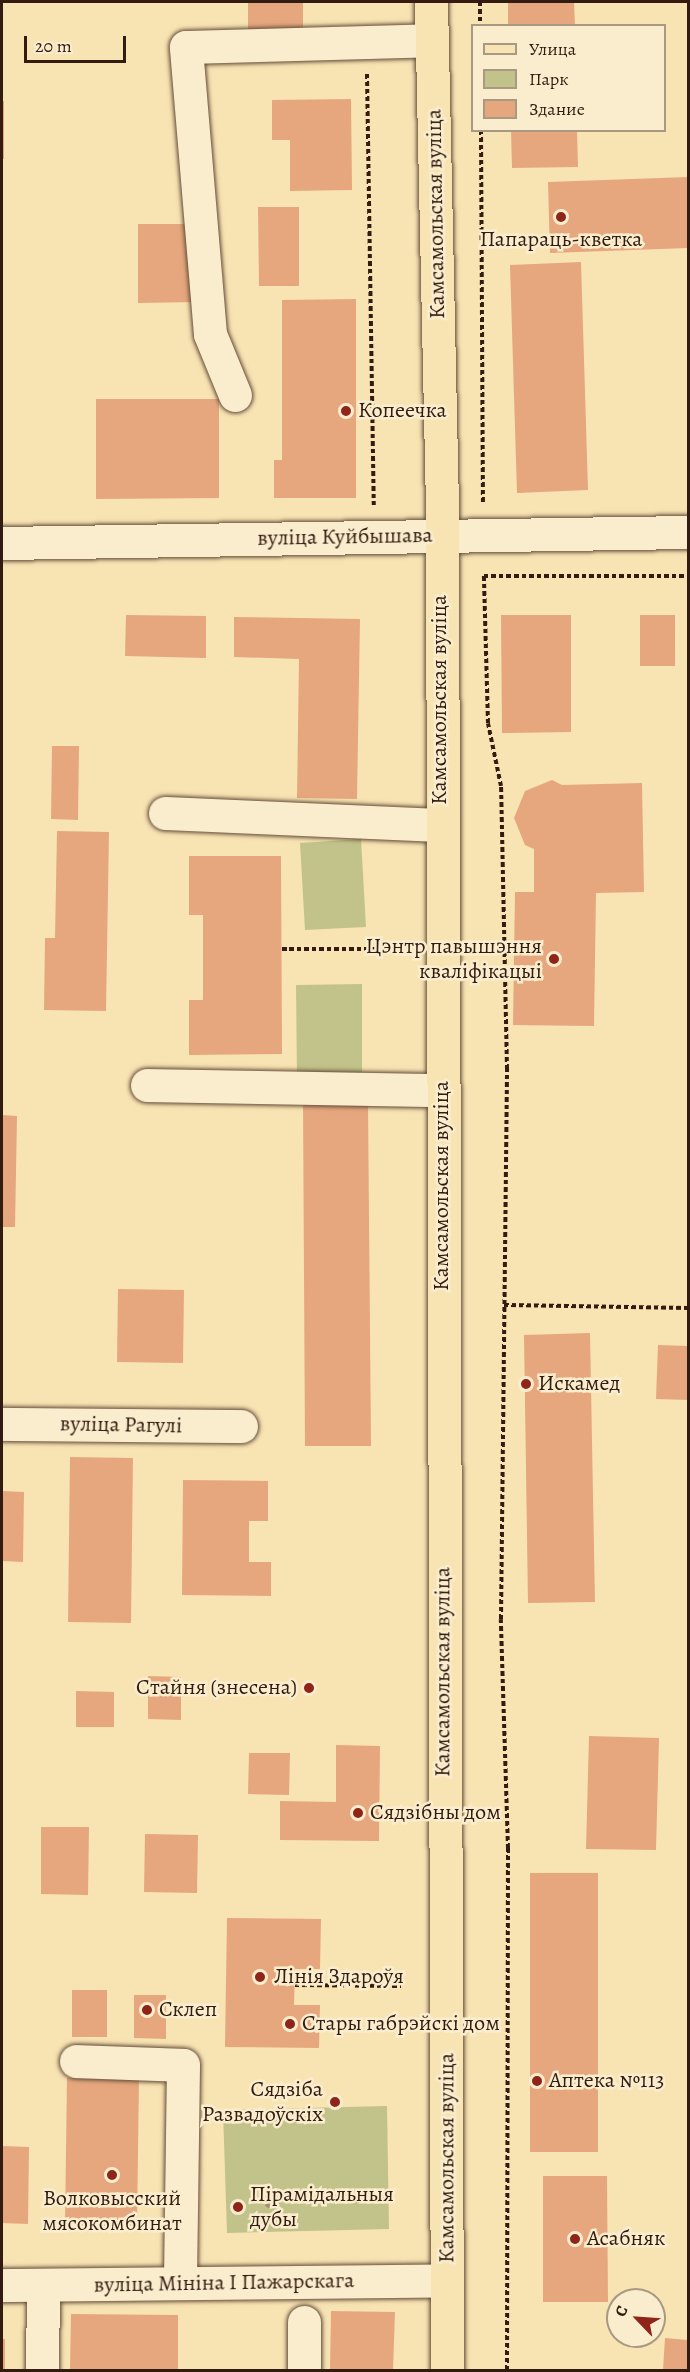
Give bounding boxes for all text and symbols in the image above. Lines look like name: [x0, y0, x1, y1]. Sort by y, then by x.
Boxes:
scale bar: [27, 24, 129, 62]
legend: [471, 24, 666, 132]
text: 20 m: [35, 34, 72, 58]
text: Улица: [529, 37, 576, 61]
text: Парк: [529, 67, 569, 91]
text: Здание: [529, 97, 585, 121]
street label: Камсамольская вуліца: [421, 109, 451, 319]
marker: Папараць-кветка: [554, 210, 568, 224]
place label: Папараць-кветка: [480, 227, 642, 253]
place label: Копеечка: [358, 398, 447, 424]
marker: Копеечка: [339, 404, 353, 418]
street label: вуліца Куйбышава: [257, 522, 433, 552]
street label: Камсамольская вуліца: [427, 595, 453, 805]
place label: Цэнтр павышэння кваліфікацыі: [366, 933, 542, 984]
marker: Цэнтр павышэння кваліфікацыі: [547, 952, 561, 966]
street label: Камсамольская вуліца: [429, 1081, 455, 1291]
place label: Искамед: [538, 1371, 620, 1397]
marker: Искамед: [519, 1377, 533, 1391]
street label: вуліца Рагулі: [60, 1411, 182, 1439]
street label: Камсамольская вуліца: [430, 1567, 456, 1777]
place label: Стайня (знесена): [136, 1675, 297, 1701]
marker: Стайня (знесена): [302, 1681, 316, 1695]
place label: Сядзібны дом: [370, 1800, 501, 1826]
marker: Сядзібны дом: [351, 1806, 365, 1820]
place label: Лінія Здароўя: [274, 1964, 404, 1990]
marker: Лінія Здароўя: [251, 1968, 269, 1986]
place label: Склеп: [159, 1997, 217, 2023]
marker: Склеп: [140, 2003, 154, 2017]
place label: Стары габрэйскі дом: [302, 2011, 500, 2037]
marker: Стары габрэйскі дом: [283, 2017, 297, 2031]
street label: Камсамольская вуліца: [434, 2053, 460, 2263]
place label: Аптека №113: [549, 2068, 664, 2094]
marker: Аптека №113: [530, 2074, 544, 2088]
place label: Сядзіба Развадоўскіх: [202, 2076, 323, 2128]
marker: Сядзіба Развадоўскіх: [328, 2095, 342, 2109]
marker: Волковысский мясокомбинат: [105, 2168, 119, 2182]
place label: Пірамідальныя дубы: [250, 2181, 394, 2232]
place label: Волковысский мясокомбинат: [42, 2185, 182, 2236]
marker: Пірамідальныя дубы: [231, 2200, 245, 2214]
place label: Асабняк: [587, 2226, 665, 2252]
marker: Асабняк: [568, 2232, 582, 2246]
street label: вуліца Мініна І Пажарскага: [93, 2268, 355, 2298]
north arrow: [606, 2288, 666, 2348]
text: С: [609, 2302, 634, 2320]

